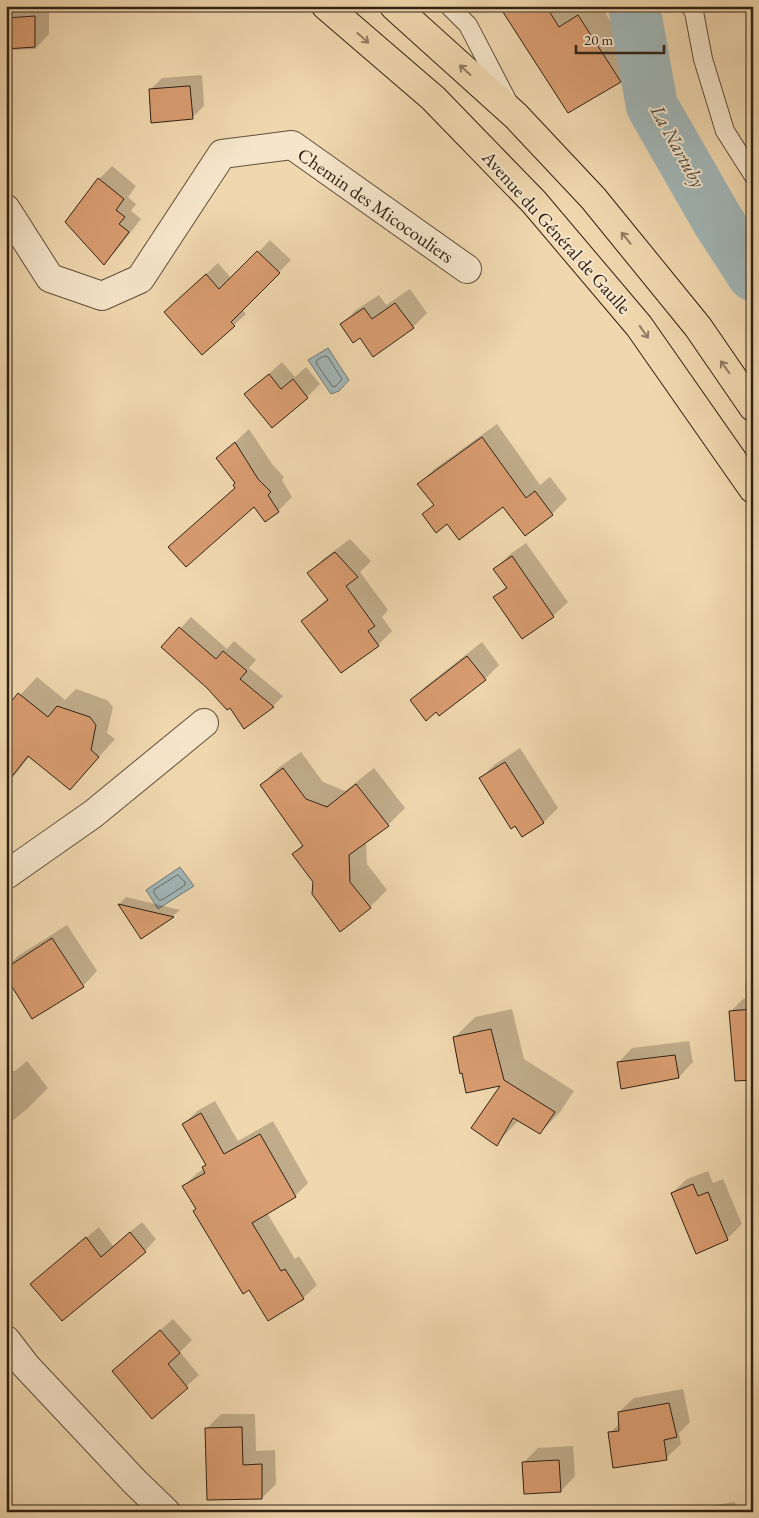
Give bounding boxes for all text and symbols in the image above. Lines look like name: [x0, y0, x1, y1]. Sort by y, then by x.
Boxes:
scale bar: [576, 22, 664, 54]
text: 20 m: [584, 30, 613, 49]
one-way arrow: [357, 32, 370, 44]
one-way arrow: [459, 65, 472, 76]
water label: La Nartuby: [644, 99, 711, 192]
street label: Chemin des Micocouliers: [293, 142, 459, 269]
street label: Avenue du Général de Gaulle: [476, 145, 637, 319]
one-way arrow: [620, 232, 631, 245]
one-way arrow: [639, 325, 649, 339]
one-way arrow: [720, 360, 730, 374]

